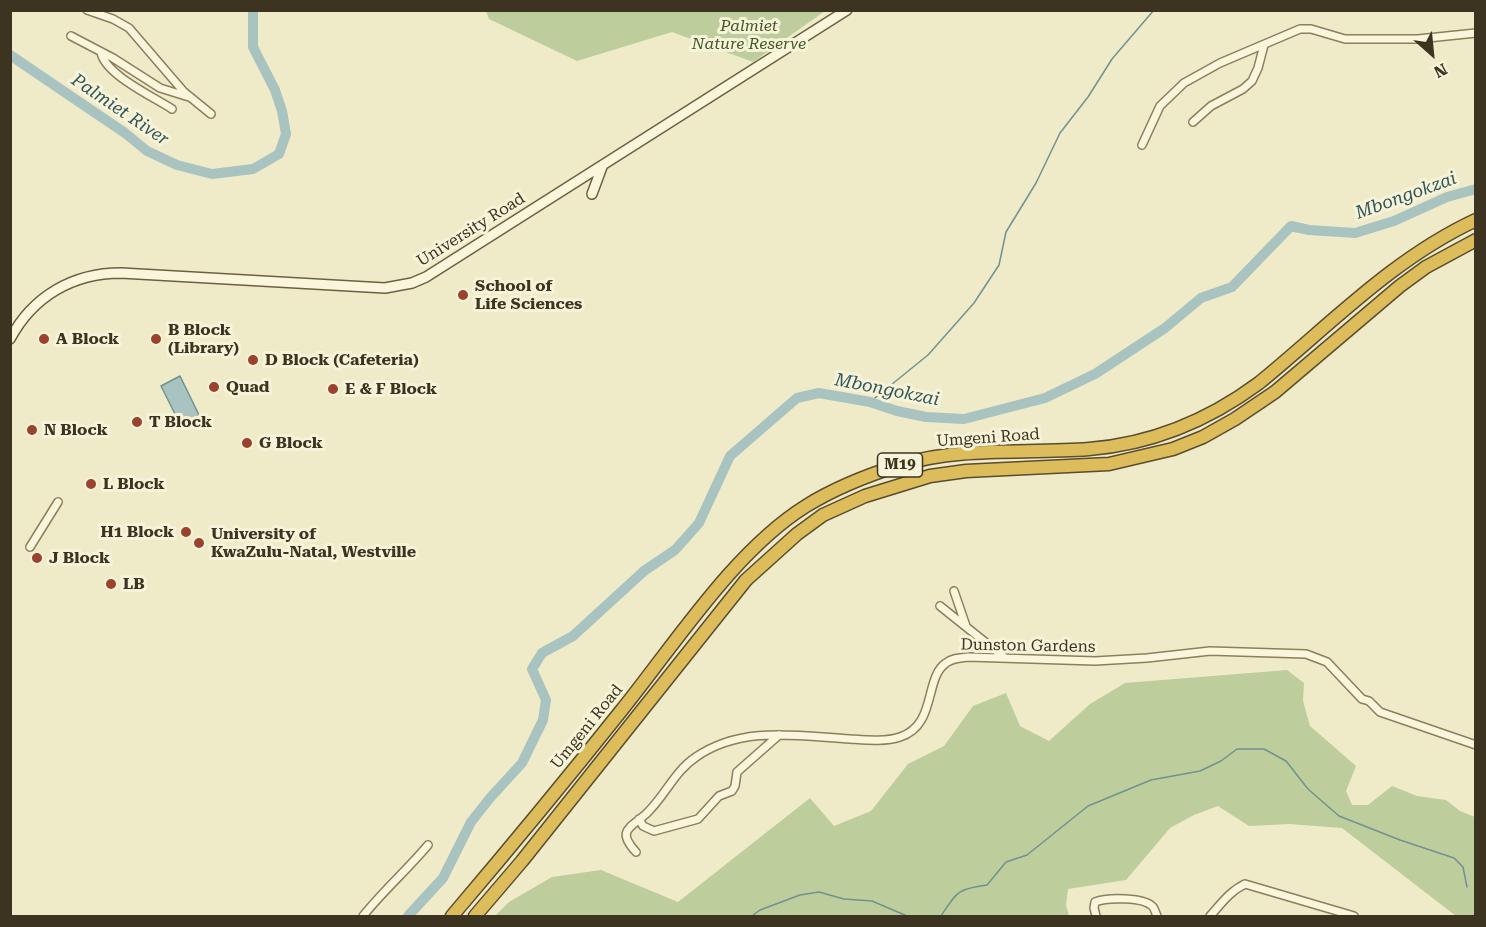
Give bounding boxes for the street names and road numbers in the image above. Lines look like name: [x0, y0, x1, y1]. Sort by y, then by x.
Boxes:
street label: University Road: [413, 189, 529, 271]
street label: Umgeni Road: [936, 425, 1040, 451]
road number: M19: [878, 453, 922, 477]
street label: Dunston Gardens: [960, 635, 1096, 657]
street label: Umgeni Road: [547, 681, 627, 773]

